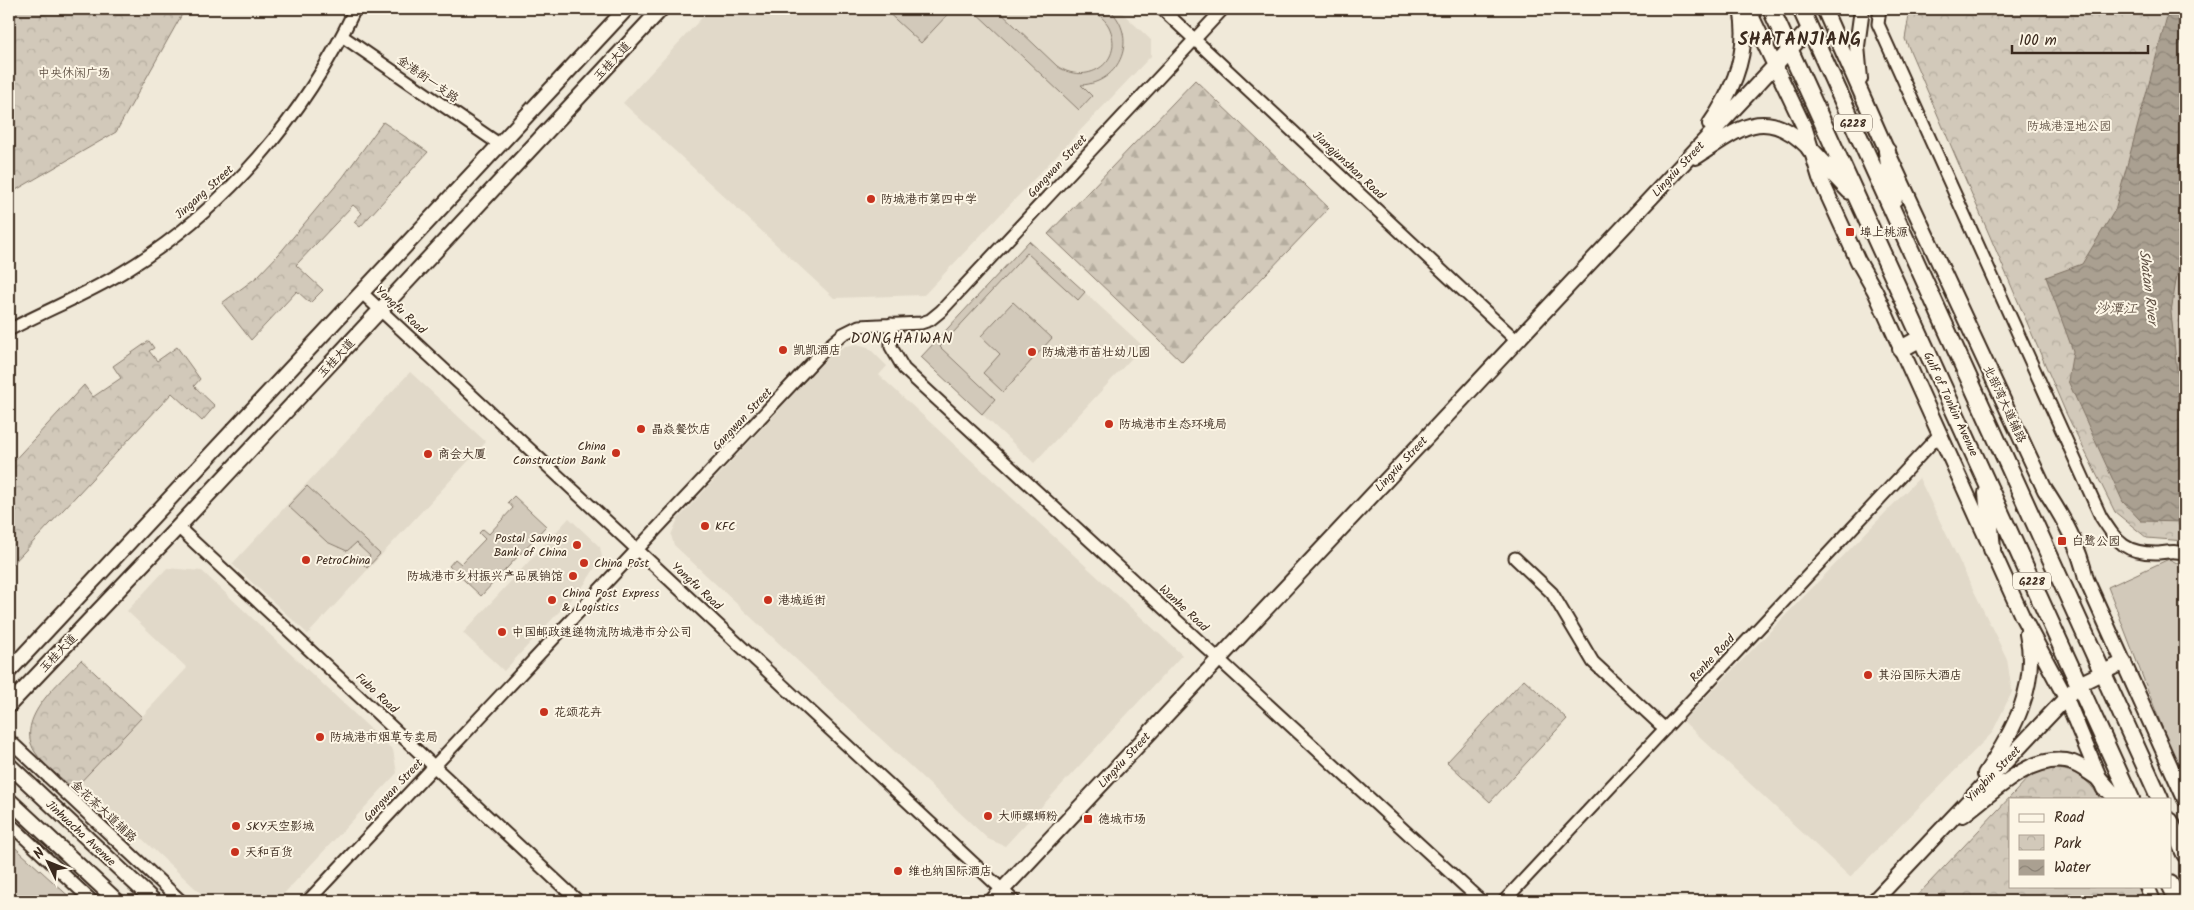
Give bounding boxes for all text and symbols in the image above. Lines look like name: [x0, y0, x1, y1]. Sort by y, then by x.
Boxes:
scale bar: [2012, 22, 2148, 54]
district label: SHATANJIANG: [1738, 26, 1862, 55]
text: 100 m: [2019, 29, 2057, 53]
street label: 玉桂大道: [589, 37, 636, 85]
street label: 金港街一支路: [393, 51, 463, 108]
park label: 中央休闲广场: [38, 64, 110, 83]
road number: G228: [1834, 115, 1872, 132]
park label: 防城港湿地公园: [2027, 117, 2111, 136]
street label: Jiangjunshan Road: [1308, 126, 1390, 205]
street label: Gangwan Street: [1023, 130, 1092, 202]
street label: Lingxiu Street: [1647, 137, 1710, 202]
street label: Jingang Street: [171, 160, 238, 224]
place label: 防城港市第四中学: [881, 190, 977, 209]
marker: 防城港市第四中学: [865, 193, 877, 205]
place label: 埠上桃源: [1860, 223, 1908, 242]
marker: 埠上桃源: [1844, 226, 1856, 238]
water label: Shatan River: [2133, 249, 2164, 329]
street label: Yongfu Road: [371, 282, 431, 340]
water label: 沙潭江: [2095, 298, 2138, 320]
district label: DONGHAIWAN: [850, 327, 954, 351]
street label: 玉桂大道: [313, 334, 360, 382]
place label: 凯凯酒店: [793, 341, 841, 360]
place label: 防城港市苗壮幼儿园: [1042, 343, 1150, 362]
marker: 凯凯酒店: [777, 344, 789, 356]
marker: 防城港市苗壮幼儿园: [1026, 346, 1038, 358]
street label: Gulf of Tonkin Avenue: [1918, 349, 1983, 460]
street label: 北部湾大道辅路: [1978, 362, 2031, 446]
street label: Gangwan Street: [708, 383, 777, 455]
place label: 防城港市生态环境局: [1119, 415, 1227, 434]
marker: 防城港市生态环境局: [1103, 418, 1115, 430]
place label: 晶焱餐饮店: [651, 420, 711, 439]
marker: 晶焱餐饮店: [635, 423, 647, 435]
street label: Lingxiu Street: [1370, 432, 1433, 497]
place label: China Construction Bank: [513, 437, 606, 470]
place label: 商会大厦: [438, 445, 486, 464]
marker: China Construction Bank: [610, 447, 622, 459]
marker: 商会大厦: [422, 448, 434, 460]
place label: KFC: [715, 517, 736, 536]
marker: KFC: [699, 520, 711, 532]
place label: Postal Savings Bank of China: [494, 529, 567, 562]
place label: 白鹭公园: [2072, 532, 2120, 551]
marker: 白鹭公园: [2056, 535, 2068, 547]
marker: Postal Savings Bank of China: [571, 539, 583, 551]
place label: PetroChina: [316, 551, 371, 570]
marker: PetroChina: [300, 554, 312, 566]
place label: China Post: [594, 554, 649, 573]
marker: China Post: [578, 557, 590, 569]
street label: Yongfu Road: [667, 558, 727, 616]
place label: 防城港市乡村振兴产品展销馆: [407, 567, 563, 586]
marker: 防城港市乡村振兴产品展销馆: [567, 570, 579, 582]
road number: G228: [2013, 572, 2051, 590]
street label: Wanhe Road: [1154, 580, 1214, 637]
place label: China Post Express & Logistics: [562, 584, 659, 617]
place label: 港城逅街: [778, 591, 826, 610]
marker: China Post Express & Logistics: [546, 594, 558, 606]
marker: 港城逅街: [762, 594, 774, 606]
place label: 中国邮政速递物流防城港市分公司: [512, 623, 692, 642]
marker: 中国邮政速递物流防城港市分公司: [496, 626, 508, 638]
street label: 玉桂大道: [35, 629, 82, 677]
street label: Renhe Road: [1685, 629, 1740, 687]
place label: 其沿国际大酒店: [1878, 666, 1962, 685]
street label: Fubo Road: [351, 668, 403, 719]
marker: 其沿国际大酒店: [1862, 669, 1874, 681]
place label: 花颂花卉: [554, 703, 602, 722]
marker: 花颂花卉: [538, 706, 550, 718]
place label: 防城港市烟草专卖局: [330, 728, 438, 747]
street label: Lingxiu Street: [1093, 728, 1156, 793]
marker: 防城港市烟草专卖局: [314, 731, 326, 743]
street label: Yingbin Street: [1961, 741, 2026, 807]
street label: Gangwan Street: [359, 754, 428, 826]
street label: 金花茶大道辅路: [66, 776, 141, 847]
street label: Jinhuacha Avenue: [41, 796, 121, 871]
legend: [2009, 798, 2172, 888]
text: Road: [2054, 806, 2085, 830]
place label: 大师螺蛳粉: [998, 807, 1058, 826]
marker: 大师螺蛳粉: [982, 810, 994, 822]
place label: 德城市场: [1098, 810, 1146, 829]
marker: 德城市场: [1082, 813, 1094, 825]
place label: SKY天空影城: [246, 817, 314, 836]
marker: SKY天空影城: [230, 820, 242, 832]
text: Park: [2054, 832, 2082, 856]
north arrow: [22, 838, 72, 888]
text: N: [28, 843, 50, 865]
place label: 天和百货: [245, 843, 293, 862]
marker: 天和百货: [229, 846, 241, 858]
text: Water: [2054, 856, 2091, 880]
place label: 维也纳国际酒店: [908, 862, 992, 881]
marker: 维也纳国际酒店: [892, 865, 904, 877]

